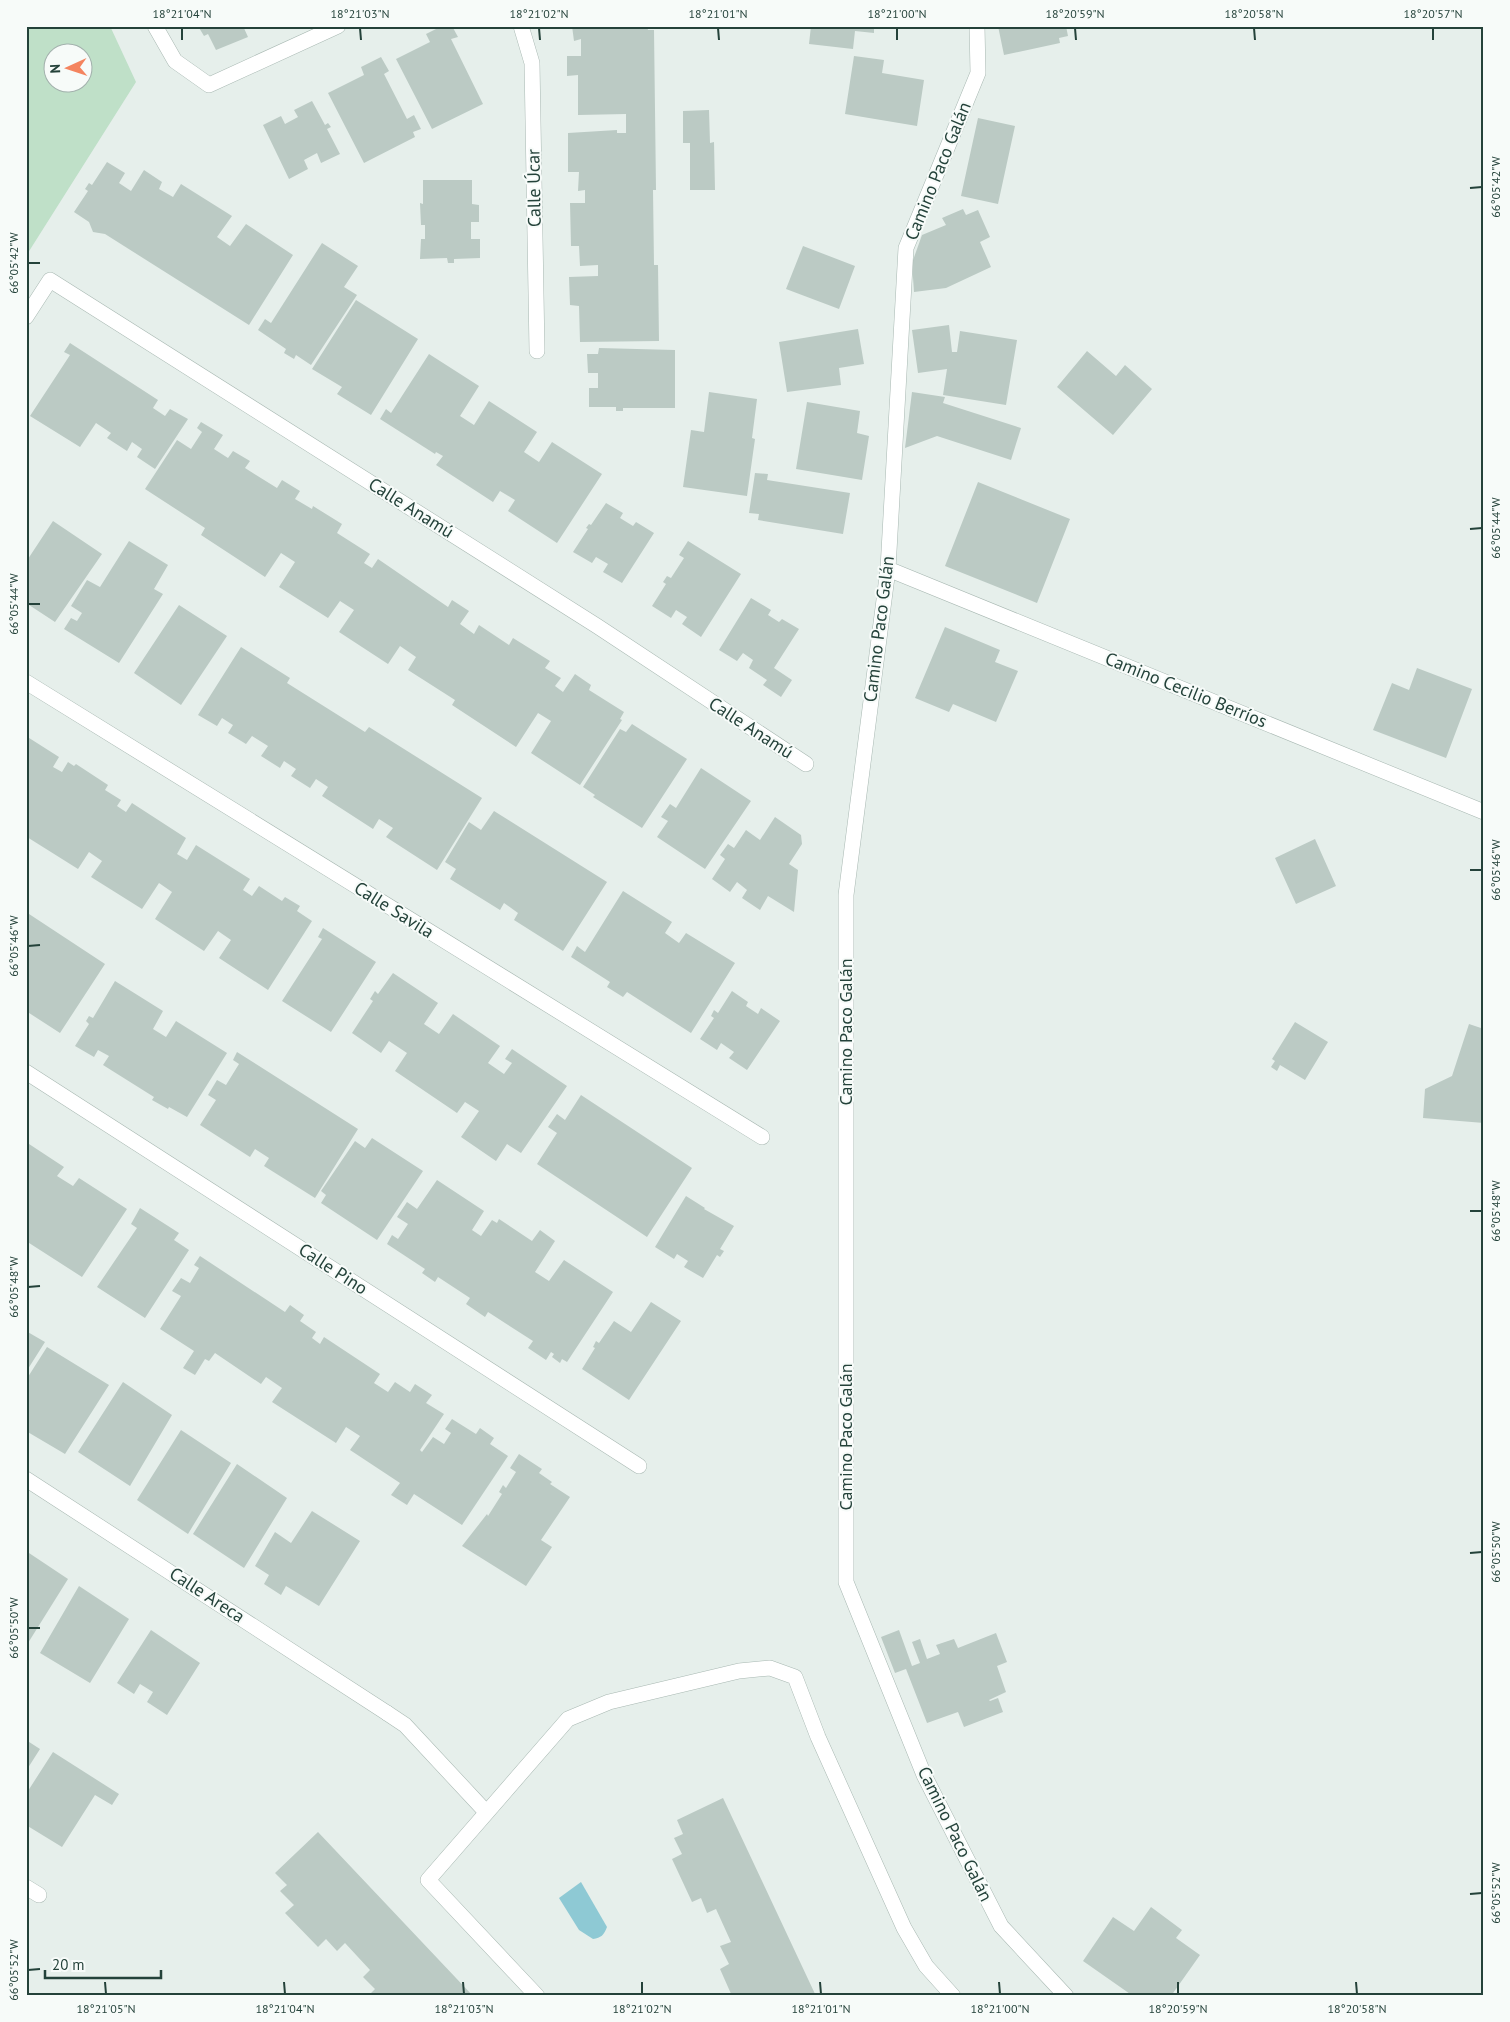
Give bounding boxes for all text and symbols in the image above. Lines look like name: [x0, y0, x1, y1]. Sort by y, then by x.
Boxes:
text: 18°21'04"N: [152, 6, 212, 21]
text: 18°21'03"N: [330, 6, 390, 21]
text: 18°21'02"N: [509, 6, 569, 21]
text: 18°21'01"N: [688, 6, 748, 21]
text: 18°21'00"N: [867, 6, 927, 21]
text: 18°20'59"N: [1045, 6, 1105, 21]
text: 18°20'58"N: [1224, 6, 1284, 21]
text: 18°20'57"N: [1403, 6, 1463, 21]
north arrow: [42, 42, 92, 92]
text: N: [46, 64, 64, 74]
street label: Camino Paco Galán: [899, 98, 976, 243]
street label: Calle Úcar: [521, 149, 546, 227]
text: 66°05'42"W: [1488, 156, 1503, 218]
text: 66°05'42"W: [6, 232, 21, 294]
street label: Calle Anamú: [364, 472, 458, 543]
text: 66°05'44"W: [1488, 497, 1503, 559]
street label: Camino Paco Galán: [858, 555, 899, 703]
text: 66°05'44"W: [6, 573, 21, 635]
street label: Camino Cecilio Berríos: [1102, 647, 1271, 733]
street label: Calle Anamú: [705, 692, 798, 763]
text: 66°05'46"W: [1488, 839, 1503, 901]
street label: Calle Savila: [350, 876, 438, 943]
text: 66°05'46"W: [6, 915, 21, 977]
street label: Camino Paco Galán: [834, 958, 857, 1106]
text: 66°05'48"W: [1488, 1180, 1503, 1242]
street label: Calle Pino: [294, 1238, 372, 1299]
text: 66°05'48"W: [6, 1256, 21, 1318]
street label: Camino Paco Galán: [834, 1363, 857, 1511]
text: 66°05'50"W: [1488, 1521, 1503, 1583]
street label: Calle Areca: [165, 1562, 249, 1627]
text: 66°05'50"W: [6, 1597, 21, 1659]
street label: Camino Paco Galán: [913, 1763, 998, 1905]
text: 66°05'52"W: [1488, 1862, 1503, 1924]
text: 66°05'52"W: [6, 1939, 21, 2001]
scale bar: [45, 1947, 161, 1979]
text: 20 m: [52, 1955, 85, 1974]
text: 18°21'05"N: [76, 2001, 136, 2016]
text: 18°21'04"N: [255, 2001, 315, 2016]
text: 18°21'03"N: [434, 2001, 494, 2016]
text: 18°21'02"N: [612, 2001, 672, 2016]
text: 18°21'01"N: [791, 2001, 851, 2016]
text: 18°21'00"N: [970, 2001, 1030, 2016]
text: 18°20'59"N: [1148, 2001, 1208, 2016]
text: 18°20'58"N: [1327, 2001, 1387, 2016]

